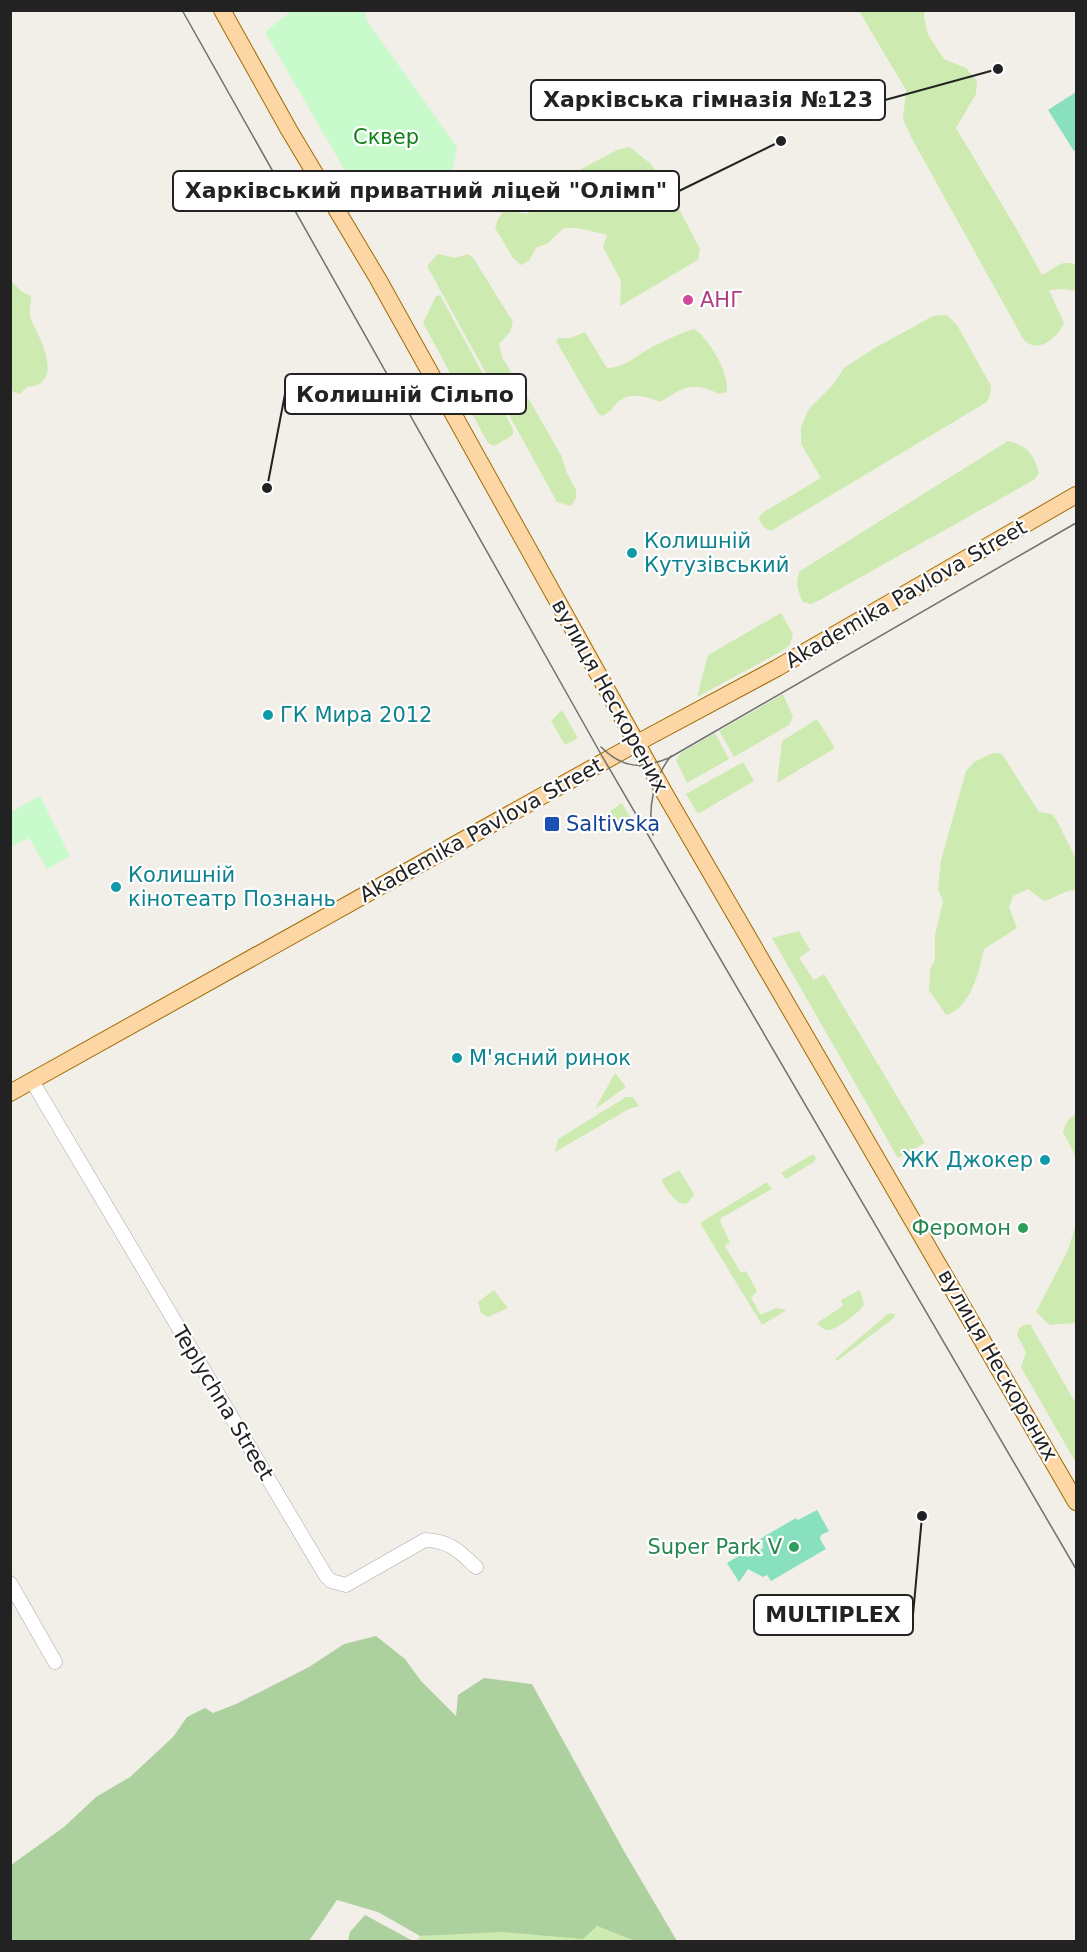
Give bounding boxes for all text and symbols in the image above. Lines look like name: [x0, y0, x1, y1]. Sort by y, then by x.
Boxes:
callout: Харківська гімназія №123: [531, 80, 885, 120]
text: Харківська гімназія №123: [543, 87, 873, 112]
park label: Сквер: [353, 125, 419, 149]
callout: Харківський приватний ліцей "Олімп": [173, 171, 679, 211]
text: Харківський приватний ліцей "Олімп": [185, 178, 667, 203]
place label: АНГ: [700, 288, 743, 312]
marker: АНГ: [681, 293, 695, 307]
callout: Колишній Сільпо: [285, 374, 526, 414]
text: Колишній Сільпо: [296, 382, 514, 407]
street label: Akademika Pavlova Street: [781, 515, 1031, 673]
place label: Колишній Кутузівський: [644, 529, 789, 577]
marker: Колишній Кутузівський: [625, 546, 639, 560]
street label: вулиця Нескорених: [547, 595, 673, 797]
place label: ГК Мира 2012: [280, 703, 432, 727]
marker: ГК Мира 2012: [261, 708, 275, 722]
street label: Akademika Pavlova Street: [355, 753, 607, 907]
place label: Saltivska: [566, 812, 660, 836]
marker: Saltivska: [543, 815, 561, 833]
place label: Колишній кінотеатр Познань: [128, 863, 336, 911]
marker: Колишній кінотеатр Познань: [109, 880, 123, 894]
place label: М'ясний ринок: [469, 1046, 631, 1070]
marker: М'ясний ринок: [450, 1051, 464, 1065]
place label: ЖК Джокер: [902, 1148, 1033, 1172]
marker: ЖК Джокер: [1038, 1153, 1052, 1167]
place label: Феромон: [911, 1216, 1011, 1240]
marker: Феромон: [1016, 1221, 1030, 1235]
street label: вулиця Нескорених: [933, 1265, 1063, 1465]
street label: Teplychna Street: [167, 1321, 278, 1484]
place label: Super Park V: [647, 1535, 783, 1559]
marker: Super Park V: [787, 1540, 801, 1554]
callout: MULTIPLEX: [754, 1595, 913, 1635]
text: MULTIPLEX: [765, 1602, 901, 1627]

